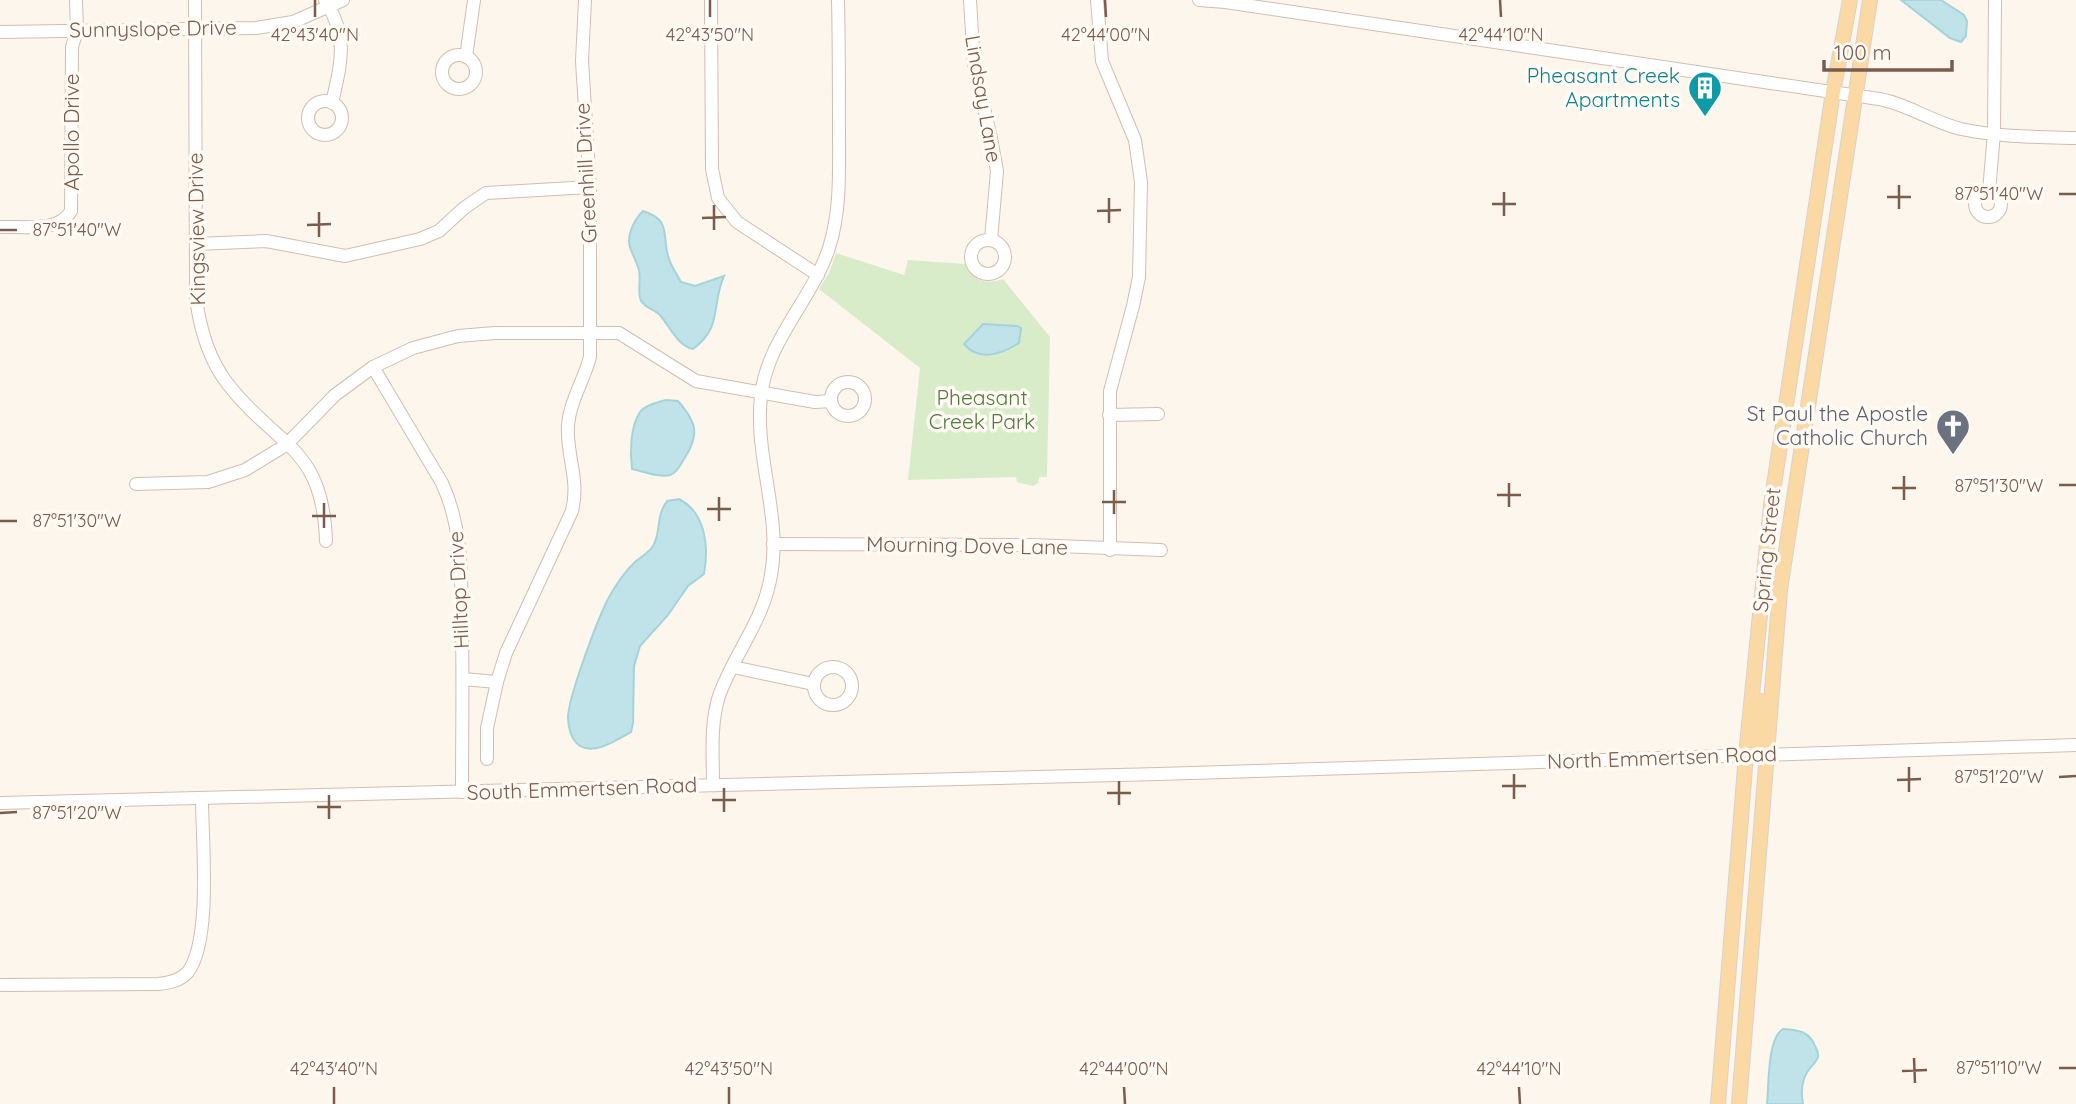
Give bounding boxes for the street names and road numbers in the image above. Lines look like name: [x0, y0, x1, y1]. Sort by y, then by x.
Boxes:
street label: Sunnyslope Drive: [69, 14, 237, 42]
street label: Lindsay Lane: [960, 33, 1008, 165]
street label: Apollo Drive: [58, 73, 84, 191]
street label: Greenhill Drive: [568, 102, 602, 244]
street label: Kingsview Drive: [182, 152, 210, 306]
street label: Spring Street: [1747, 486, 1785, 614]
street label: Hilltop Drive: [442, 530, 474, 650]
street label: Mourning Dove Lane: [866, 530, 1068, 560]
street label: North Emmertsen Road: [1546, 740, 1777, 774]
street label: South Emmertsen Road: [466, 771, 698, 805]

